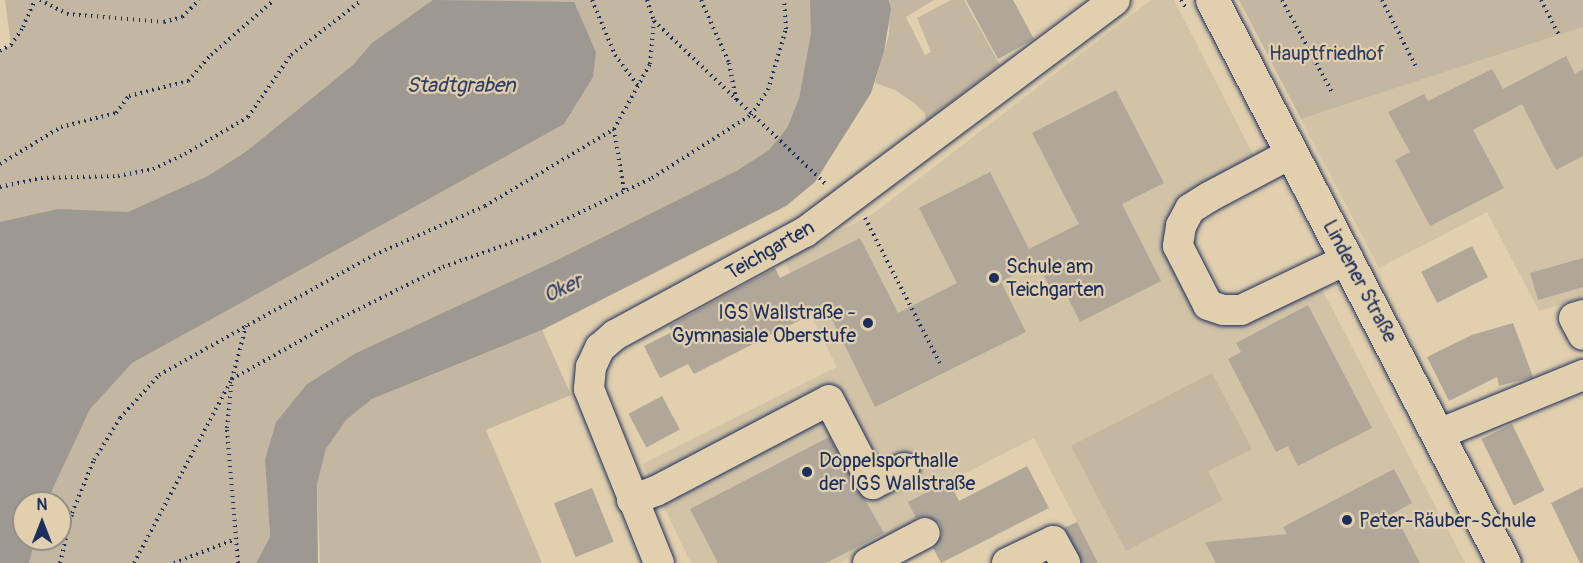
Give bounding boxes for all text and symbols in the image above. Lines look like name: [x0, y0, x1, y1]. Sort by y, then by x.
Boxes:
park label: Hauptfriedhof: [1269, 41, 1385, 65]
water label: Stadtgraben: [406, 73, 516, 99]
street label: Teichgarten: [721, 215, 819, 285]
street label: Lindener Straße: [1318, 216, 1402, 346]
place label: Schule am Teichgarten: [1006, 254, 1104, 301]
water label: Oker: [540, 269, 586, 309]
marker: Schule am Teichgarten: [987, 271, 1001, 285]
place label: IGS Wallstraße - Gymnasiale Oberstufe: [672, 300, 856, 347]
marker: IGS Wallstraße - Gymnasiale Oberstufe: [861, 316, 875, 330]
place label: Doppelsporthalle der IGS Wallstraße: [819, 448, 975, 495]
marker: Doppelsporthalle der IGS Wallstraße: [800, 465, 814, 479]
north arrow: [12, 491, 72, 551]
text: N: [37, 495, 47, 515]
place label: Peter-Räuber-Schule: [1359, 508, 1536, 532]
marker: Peter-Räuber-Schule: [1340, 513, 1354, 527]

